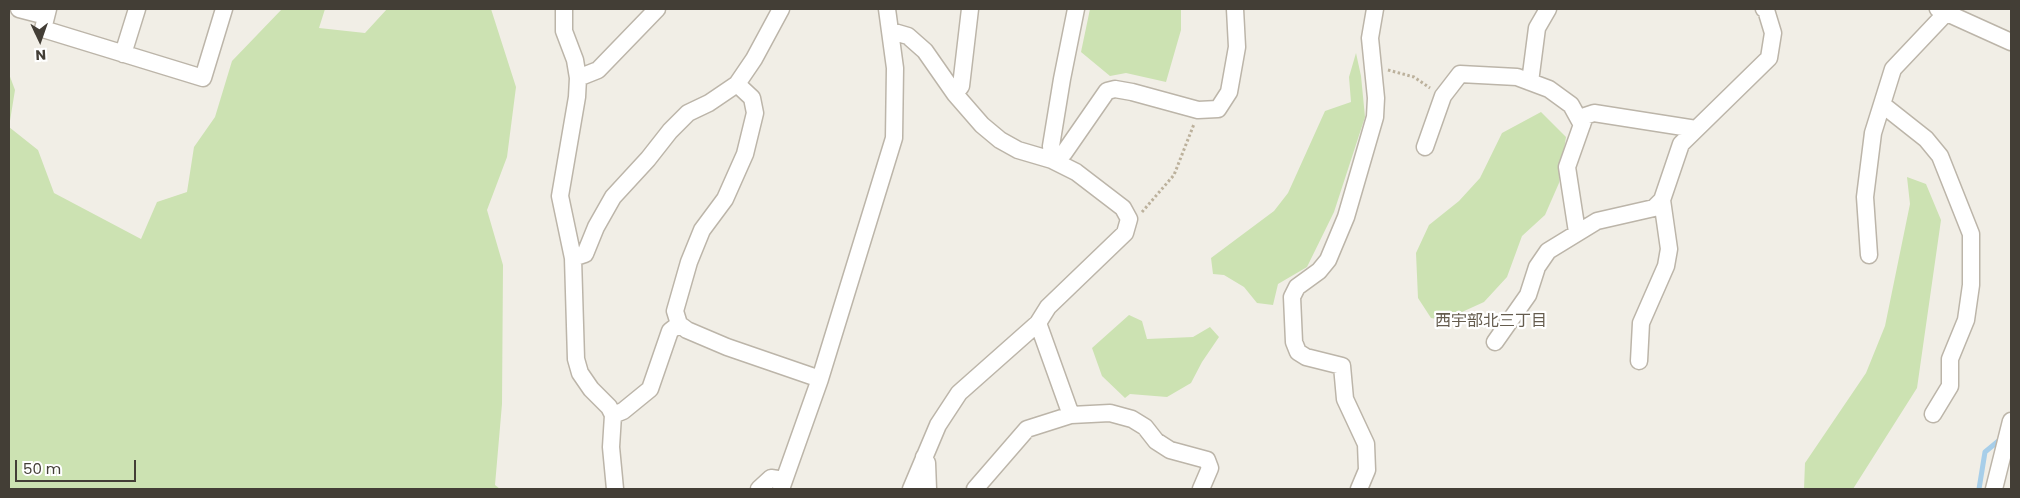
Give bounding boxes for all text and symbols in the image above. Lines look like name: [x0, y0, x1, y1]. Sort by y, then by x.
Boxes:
north arrow: [15, 15, 65, 65]
text: N: [35, 45, 47, 65]
district label: 西宇部北三丁目: [1435, 312, 1547, 332]
scale bar: [18, 450, 139, 482]
text: 50 m: [23, 458, 61, 479]

